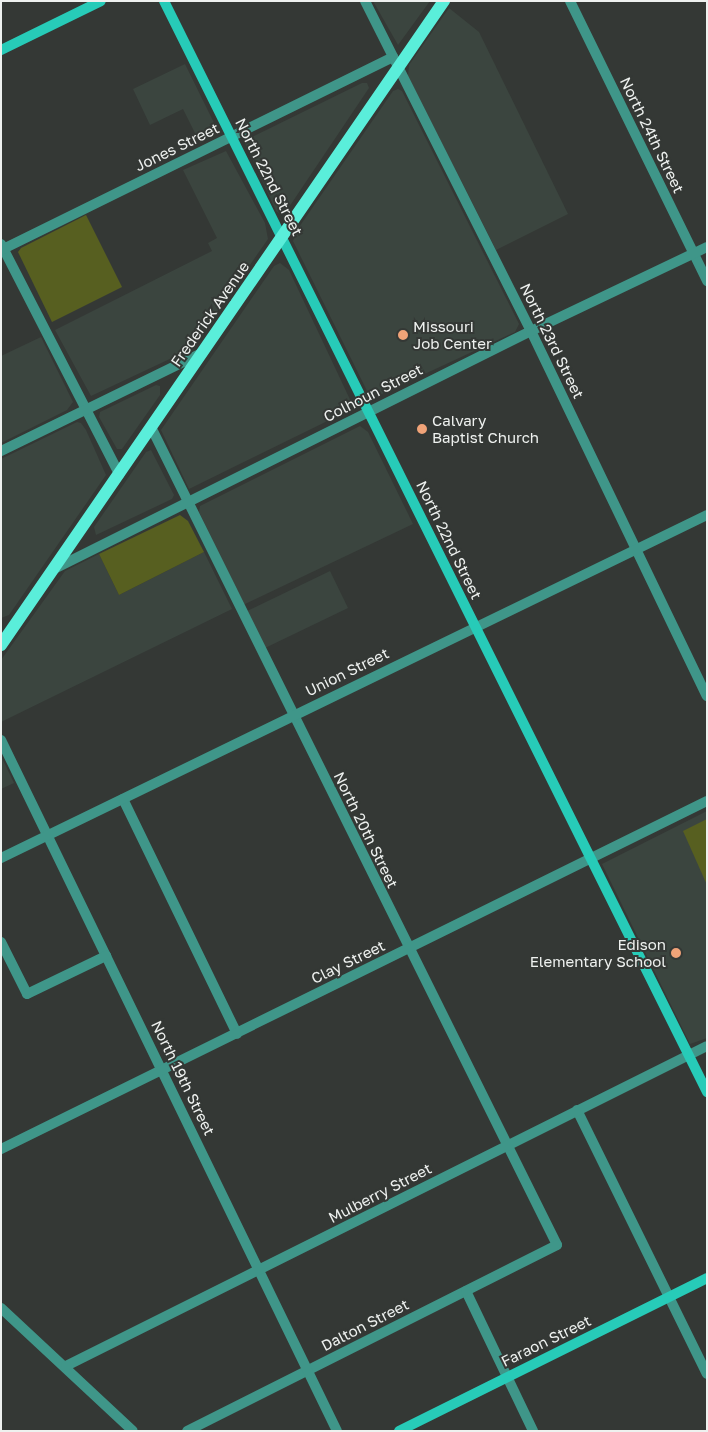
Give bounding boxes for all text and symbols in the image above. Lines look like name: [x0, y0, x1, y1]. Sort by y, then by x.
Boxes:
street label: North 24th Street: [616, 74, 688, 196]
street label: North 22nd Street: [232, 115, 306, 239]
street label: Jones Street: [132, 119, 222, 175]
street label: Frederick Avenue: [167, 258, 253, 370]
street label: North 23rd Street: [516, 280, 588, 402]
place label: Missouri Job Center: [413, 317, 492, 352]
marker: Missouri Job Center: [397, 329, 409, 341]
street label: Colhoun Street: [320, 360, 426, 426]
place label: Calvary Baptist Church: [432, 411, 539, 446]
marker: Calvary Baptist Church: [416, 423, 428, 435]
street label: North 22nd Street: [413, 478, 485, 602]
street label: Union Street: [302, 644, 392, 700]
street label: North 20th Street: [330, 769, 402, 891]
place label: Edison Elementary School: [530, 935, 666, 970]
street label: Clay Street: [308, 936, 388, 988]
marker: Edison Elementary School: [670, 947, 682, 959]
street label: North 19th Street: [147, 1018, 219, 1138]
street label: Mulberry Street: [325, 1159, 435, 1227]
street label: Dalton Street: [318, 1295, 412, 1355]
street label: Faraon Street: [498, 1312, 594, 1370]

